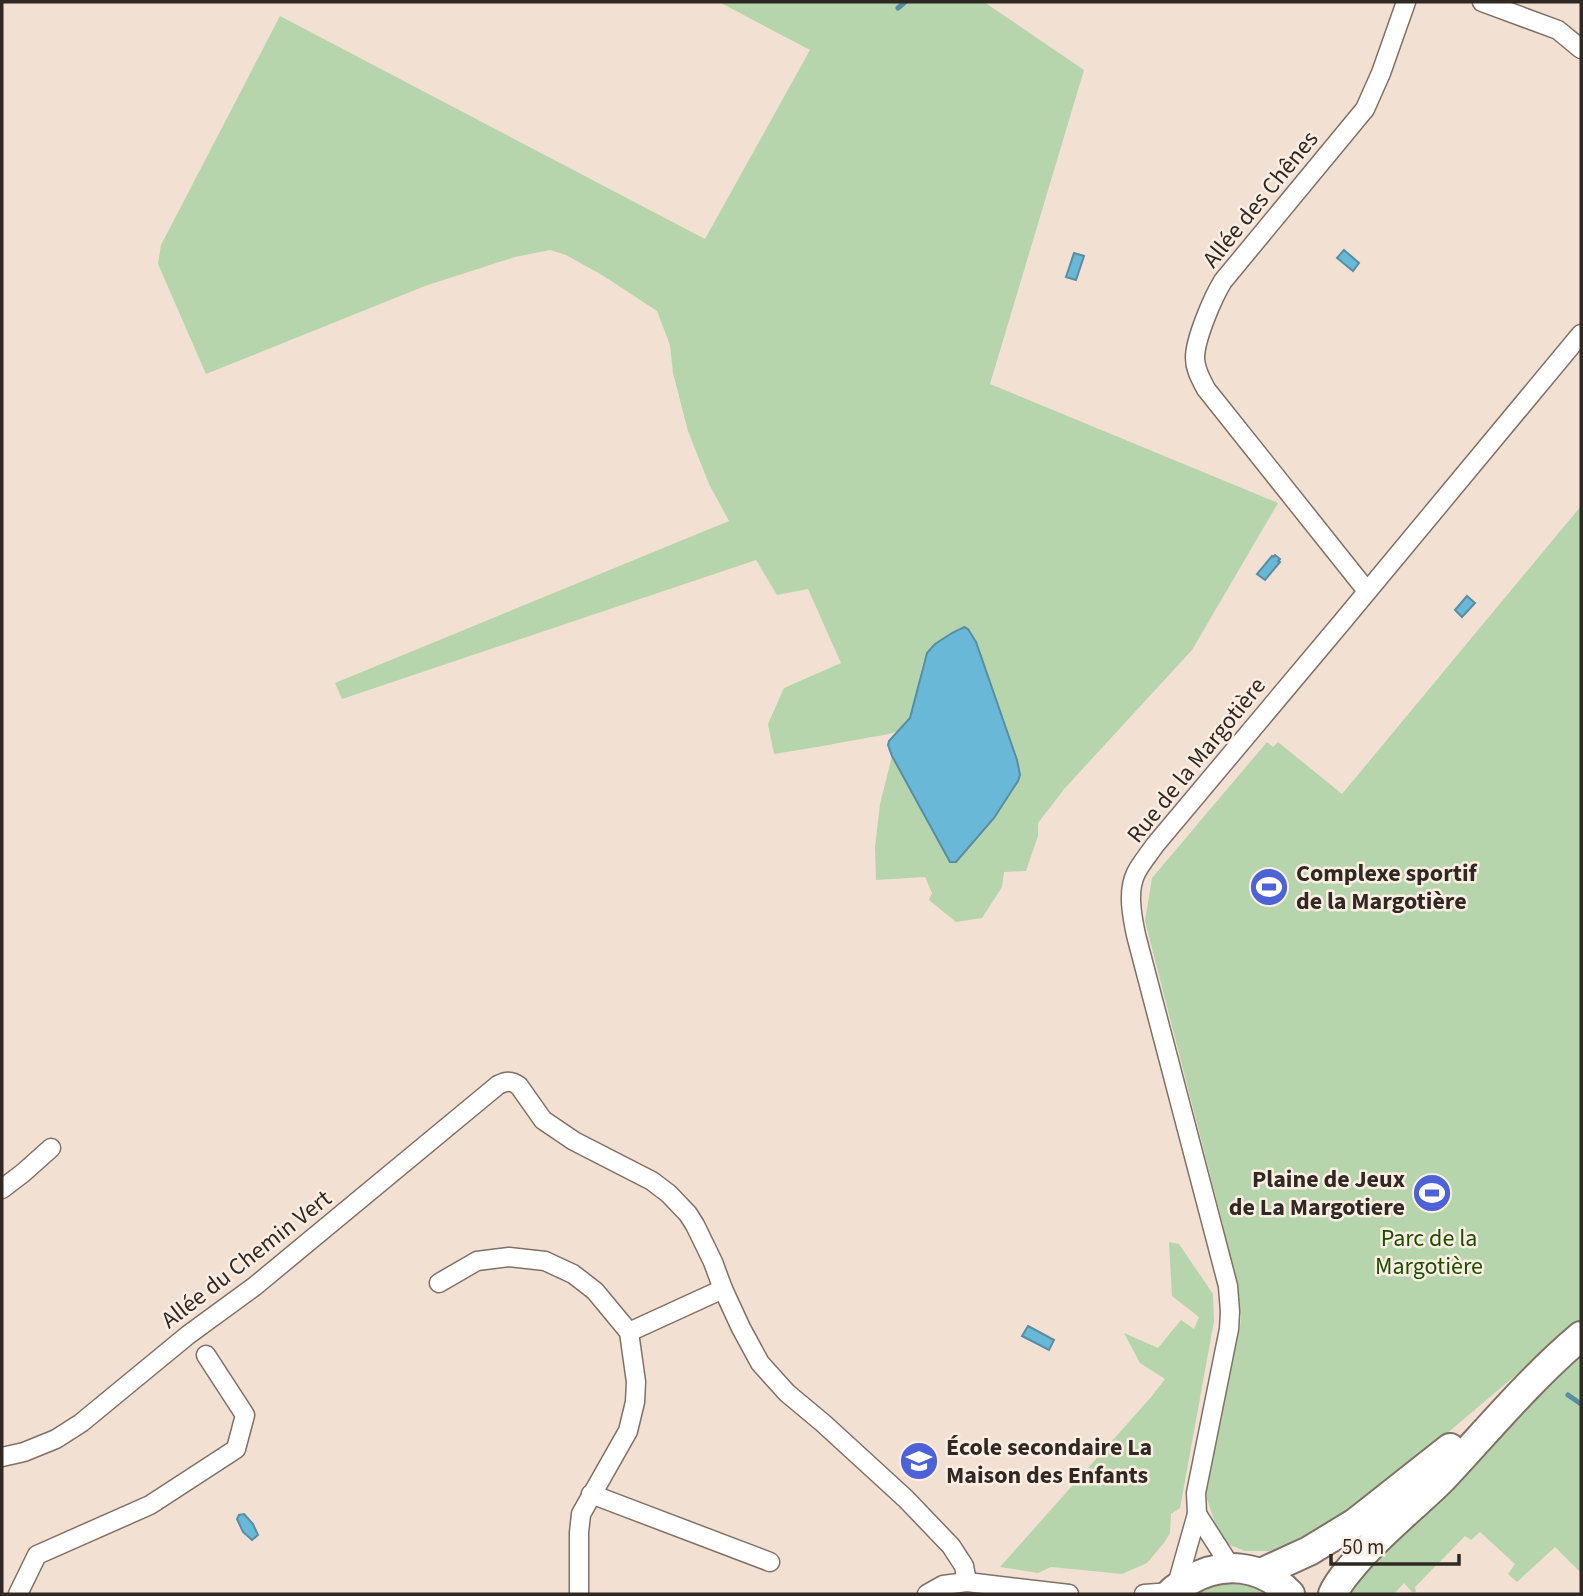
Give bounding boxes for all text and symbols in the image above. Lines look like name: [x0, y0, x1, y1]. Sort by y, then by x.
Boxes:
street label: Allée des Chênes: [1194, 123, 1327, 275]
street label: Rue de la Margotière: [1118, 670, 1274, 851]
place label: Complexe sportif de la Margotière: [1296, 856, 1478, 919]
sports icon: Complexe sportif de la Margotière: [1248, 866, 1290, 908]
place label: Plaine de Jeux de La Margotiere: [1229, 1162, 1405, 1225]
sports icon: Plaine de Jeux de La Margotiere: [1411, 1172, 1453, 1214]
street label: Allée du Chemin Vert: [154, 1182, 339, 1337]
park label: Parc de la Margotière: [1375, 1221, 1483, 1284]
place label: École secondaire La Maison des Enfants: [946, 1430, 1152, 1493]
school or university icon: École secondaire La Maison des Enfants: [898, 1440, 940, 1482]
scale bar: [1331, 1522, 1459, 1566]
text: 50 m: [1342, 1532, 1384, 1562]

